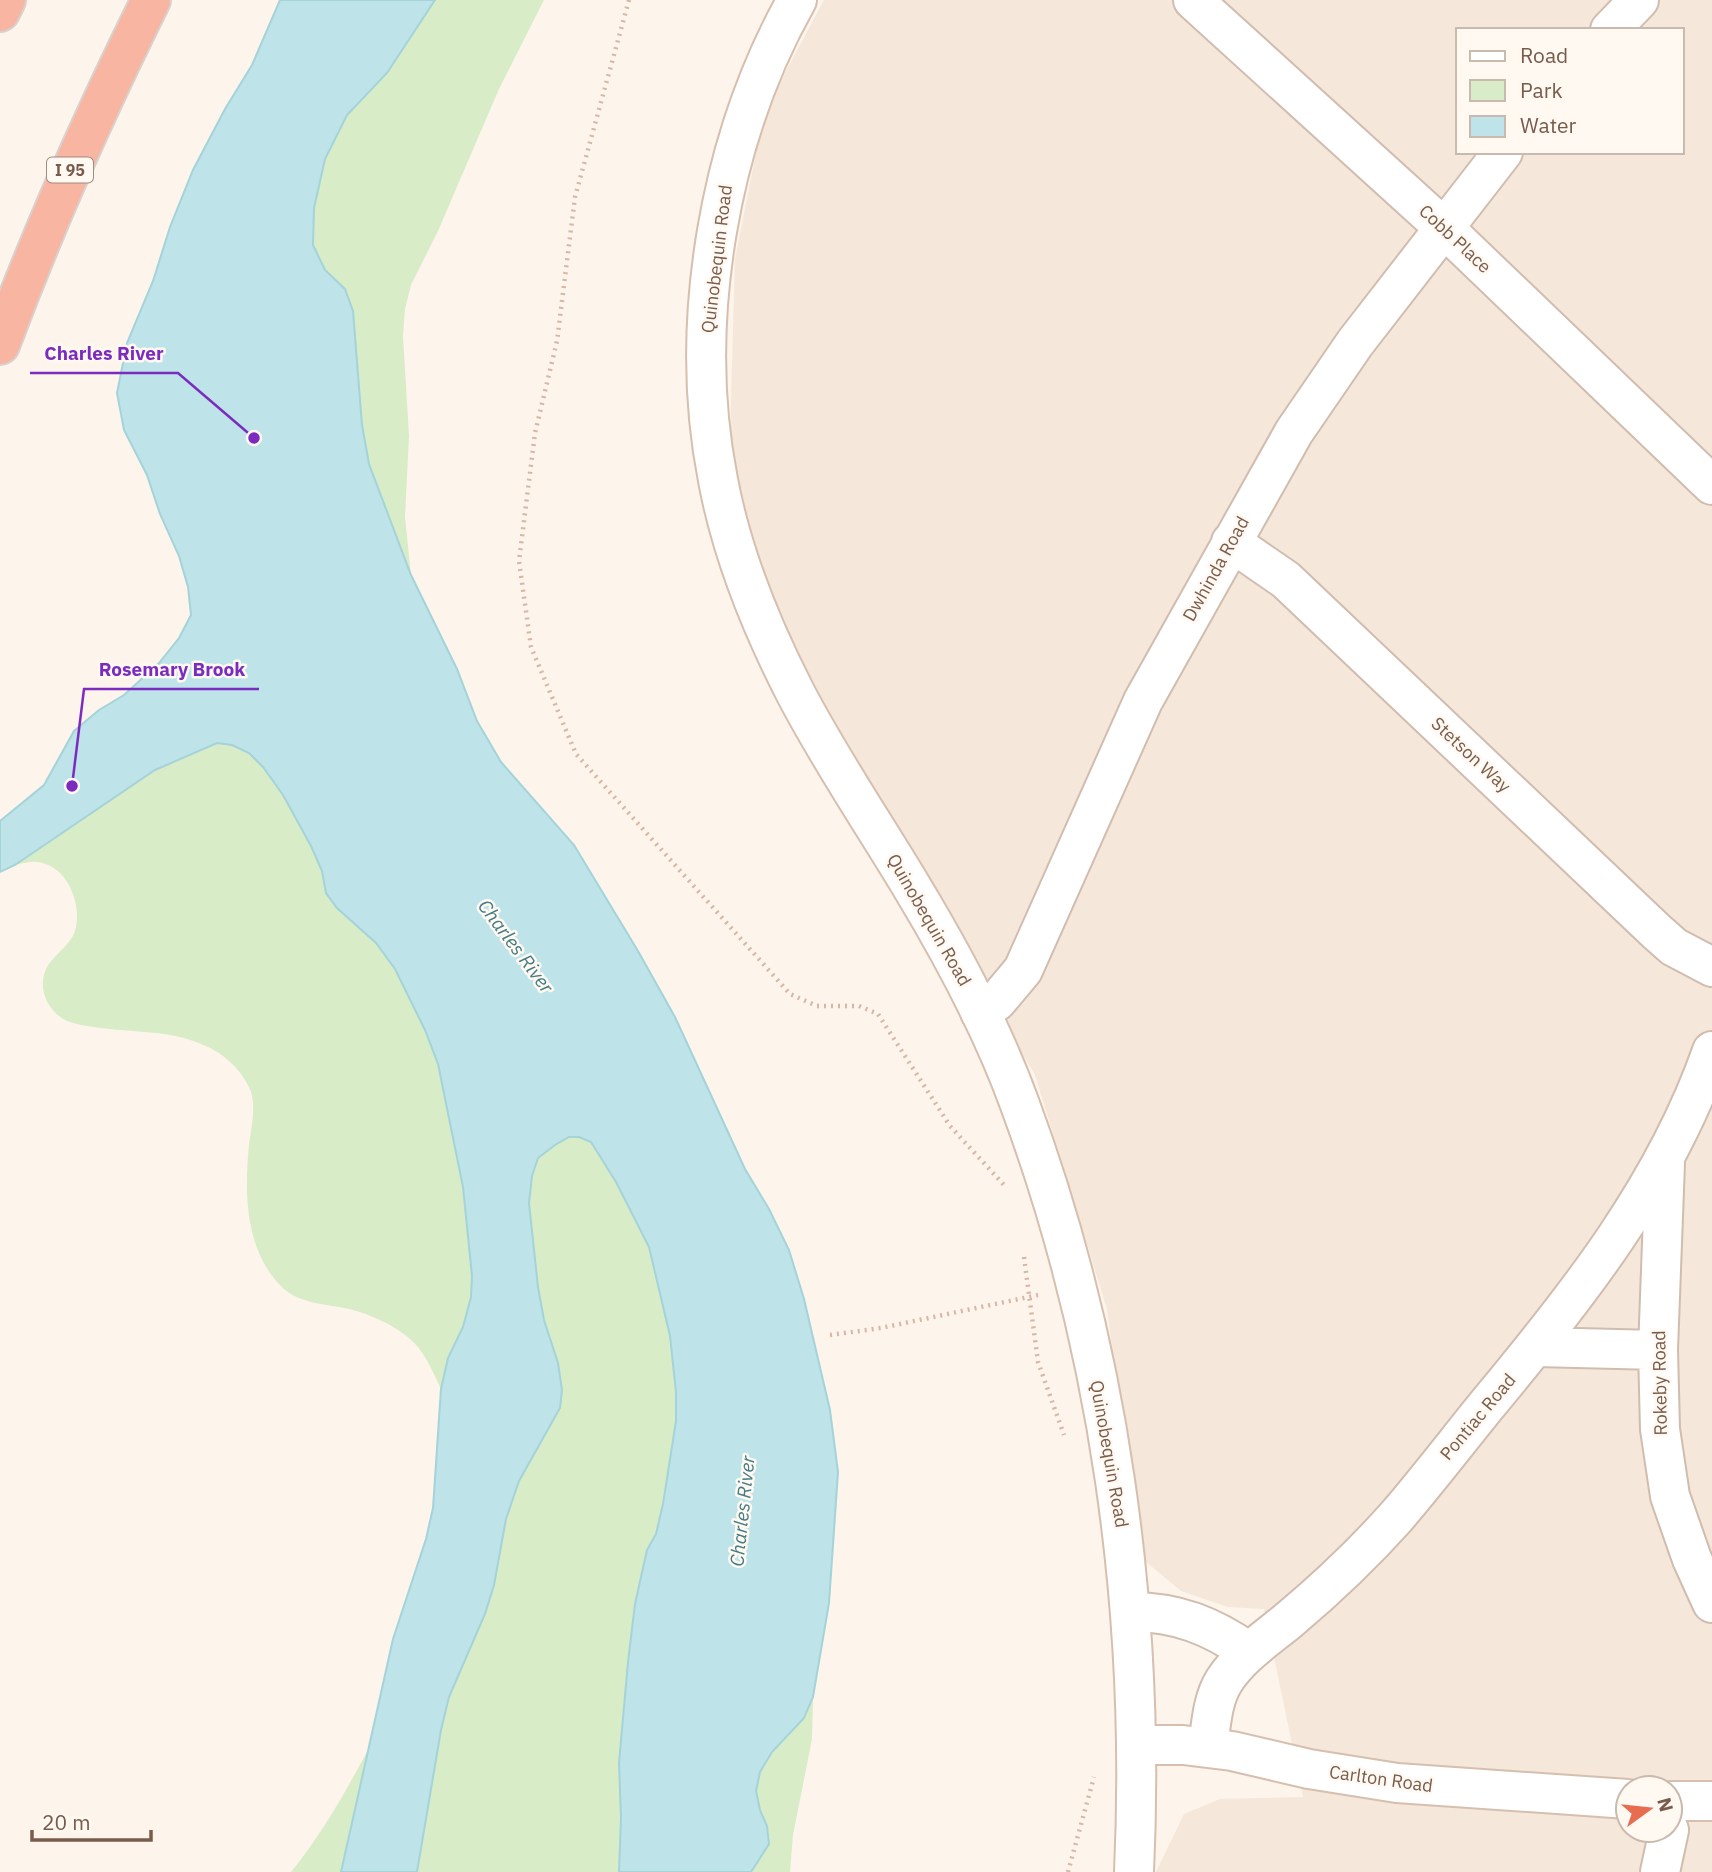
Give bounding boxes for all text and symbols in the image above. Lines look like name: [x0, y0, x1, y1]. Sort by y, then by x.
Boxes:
legend: [1456, 28, 1684, 154]
text: Road: [1520, 41, 1568, 69]
text: Park: [1520, 76, 1563, 104]
text: Water: [1520, 111, 1577, 139]
road number: I 95: [47, 158, 93, 182]
street label: Quinobequin Road: [696, 184, 737, 334]
street label: Cobb Place: [1414, 199, 1496, 278]
callout: Charles River: [30, 333, 178, 373]
text: Charles River: [44, 341, 164, 365]
street label: Dwhinda Road: [1177, 512, 1254, 625]
callout: Rosemary Brook: [84, 649, 259, 689]
text: Rosemary Brook: [99, 657, 245, 681]
street label: Stetson Way: [1427, 712, 1516, 797]
street label: Quinobequin Road: [882, 849, 977, 990]
water label: Charles River: [473, 894, 560, 998]
street label: Rokeby Road: [1647, 1330, 1672, 1436]
street label: Pontiac Road: [1435, 1369, 1520, 1465]
street label: Quinobequin Road: [1085, 1378, 1134, 1529]
water label: Charles River: [724, 1454, 760, 1567]
street label: Carlton Road: [1328, 1760, 1434, 1797]
north arrow: [1614, 1774, 1684, 1844]
text: N: [1652, 1795, 1679, 1814]
scale bar: [32, 1798, 150, 1842]
text: 20 m: [42, 1808, 91, 1836]

